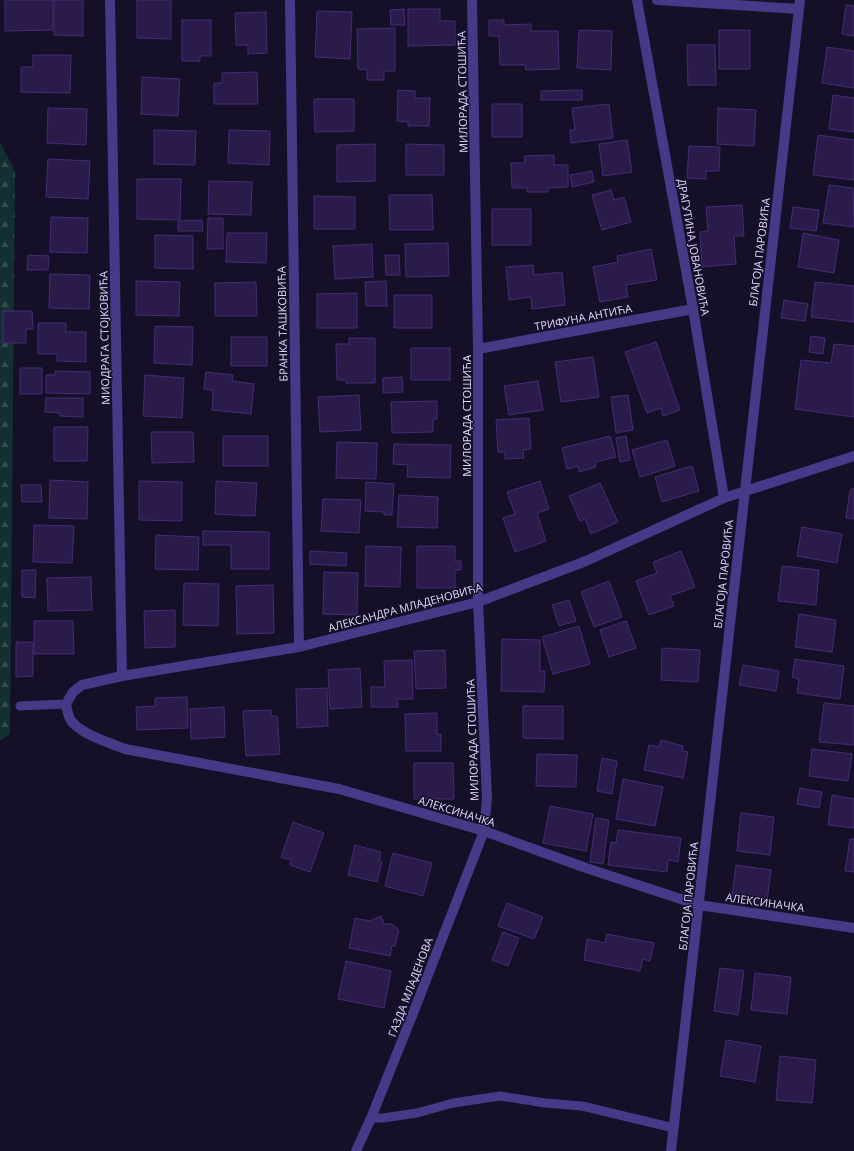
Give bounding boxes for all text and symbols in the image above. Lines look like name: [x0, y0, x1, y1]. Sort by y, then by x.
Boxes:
street label: МИЛОРАДА СТОШИЋА: [453, 31, 471, 153]
street label: ДРАГУТИНА ЈОВАНОВИЋА: [675, 177, 713, 317]
street label: БЛАГОЈА ПАРОВИЋА: [745, 197, 773, 307]
street label: БРАНКА ТАШКОВИЋА: [273, 266, 291, 382]
street label: МИОДРАГА СТОЈКОВИЋА: [95, 271, 113, 405]
street label: ТРИФУНА АНТИЋА: [533, 300, 633, 334]
street label: МИЛОРАДА СТОШИЋА: [459, 355, 474, 477]
street label: БЛАГОЈА ПАРОВИЋА: [710, 519, 736, 629]
street label: АЛЕКСАНДРА МЛАДЕНОВИЋА: [326, 579, 484, 635]
street label: МИЛОРАДА СТОШИЋА: [462, 679, 482, 801]
street label: АЛЕКСИНАЧКА: [417, 792, 497, 830]
street label: БЛАГОЈА ПАРОВИЋА: [675, 841, 701, 951]
street label: АЛЕКСИНАЧКА: [725, 889, 805, 915]
street label: ГАЗДА МЛАДЕНОВА: [384, 935, 436, 1039]

